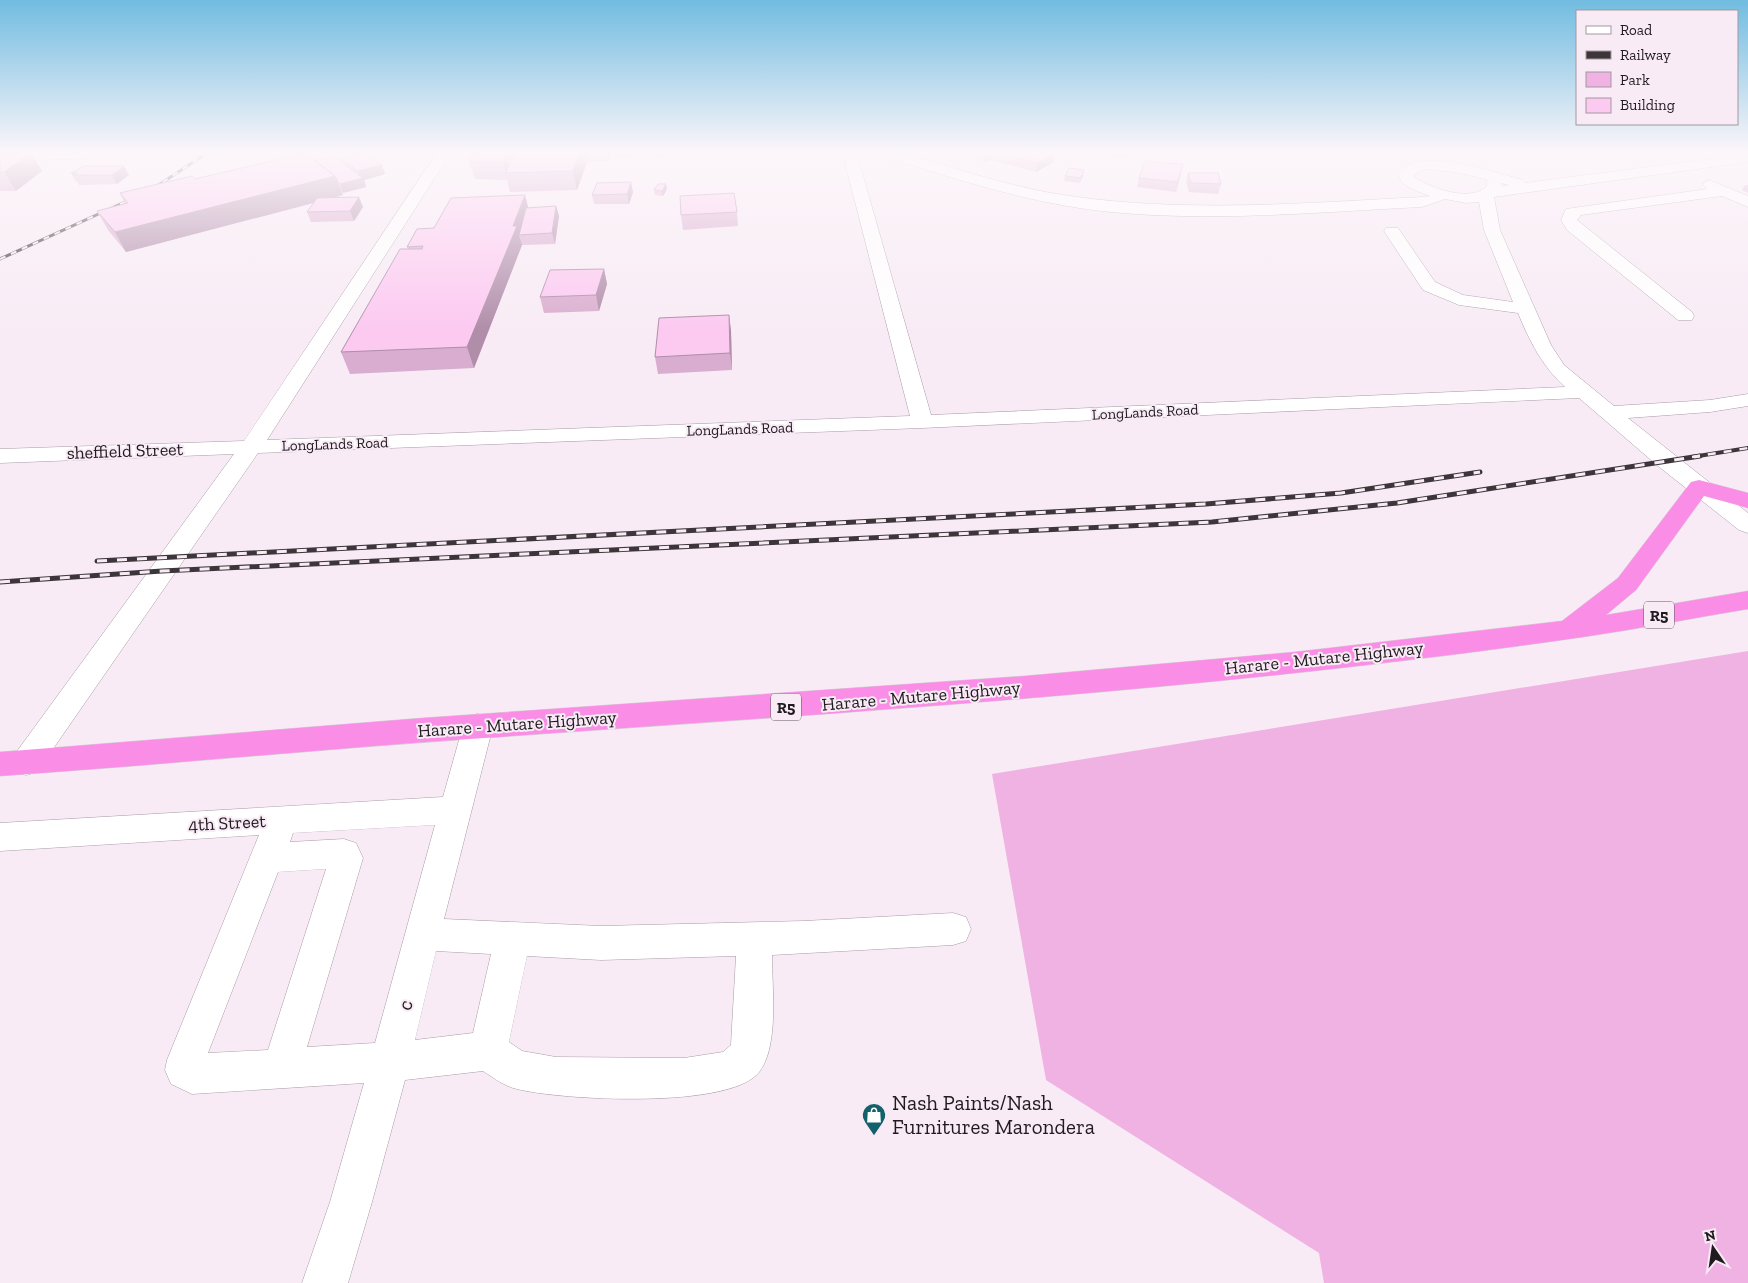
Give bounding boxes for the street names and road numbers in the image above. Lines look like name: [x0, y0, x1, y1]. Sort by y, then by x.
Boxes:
street label: LongLands Road: [1091, 400, 1200, 424]
street label: LongLands Road: [686, 418, 794, 440]
street label: LongLands Road: [281, 433, 389, 455]
street label: sheffield Street: [66, 438, 184, 464]
road number: R5: [1644, 602, 1674, 628]
street label: Harare - Mutare Highway: [1224, 637, 1425, 679]
street label: Harare - Mutare Highway: [821, 676, 1022, 716]
road number: R5: [771, 694, 801, 720]
street label: Harare - Mutare Highway: [417, 706, 618, 742]
street label: 4th Street: [188, 810, 267, 836]
street label: c: [391, 997, 418, 1013]

